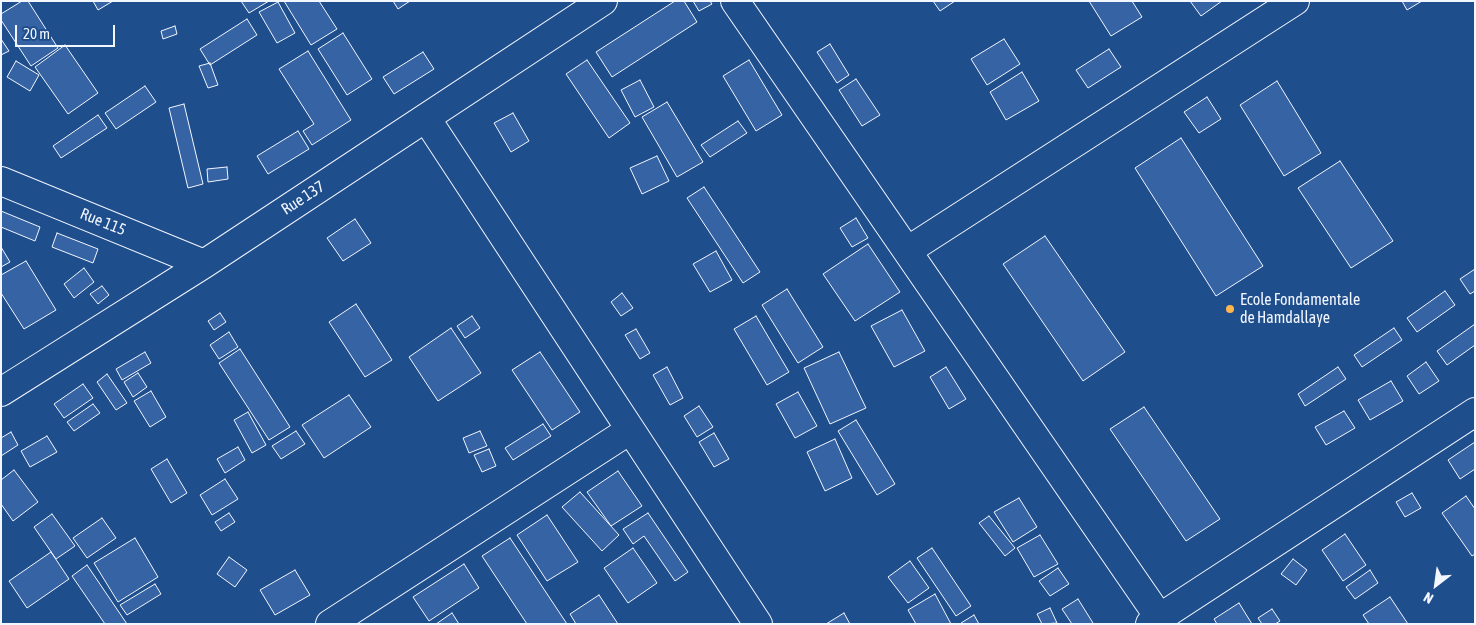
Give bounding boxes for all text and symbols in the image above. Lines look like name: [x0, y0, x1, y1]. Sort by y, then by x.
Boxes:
scale bar: [18, 15, 118, 47]
text: 20 m: [23, 25, 50, 42]
street label: Rue 137: [278, 177, 328, 219]
street label: Rue 115: [77, 204, 129, 240]
place label: Ecole Fondamentale de Hamdallaye: [1240, 290, 1360, 328]
marker: Ecole Fondamentale de Hamdallaye: [1224, 303, 1236, 315]
north arrow: [1411, 560, 1461, 610]
text: N: [1421, 589, 1436, 607]

